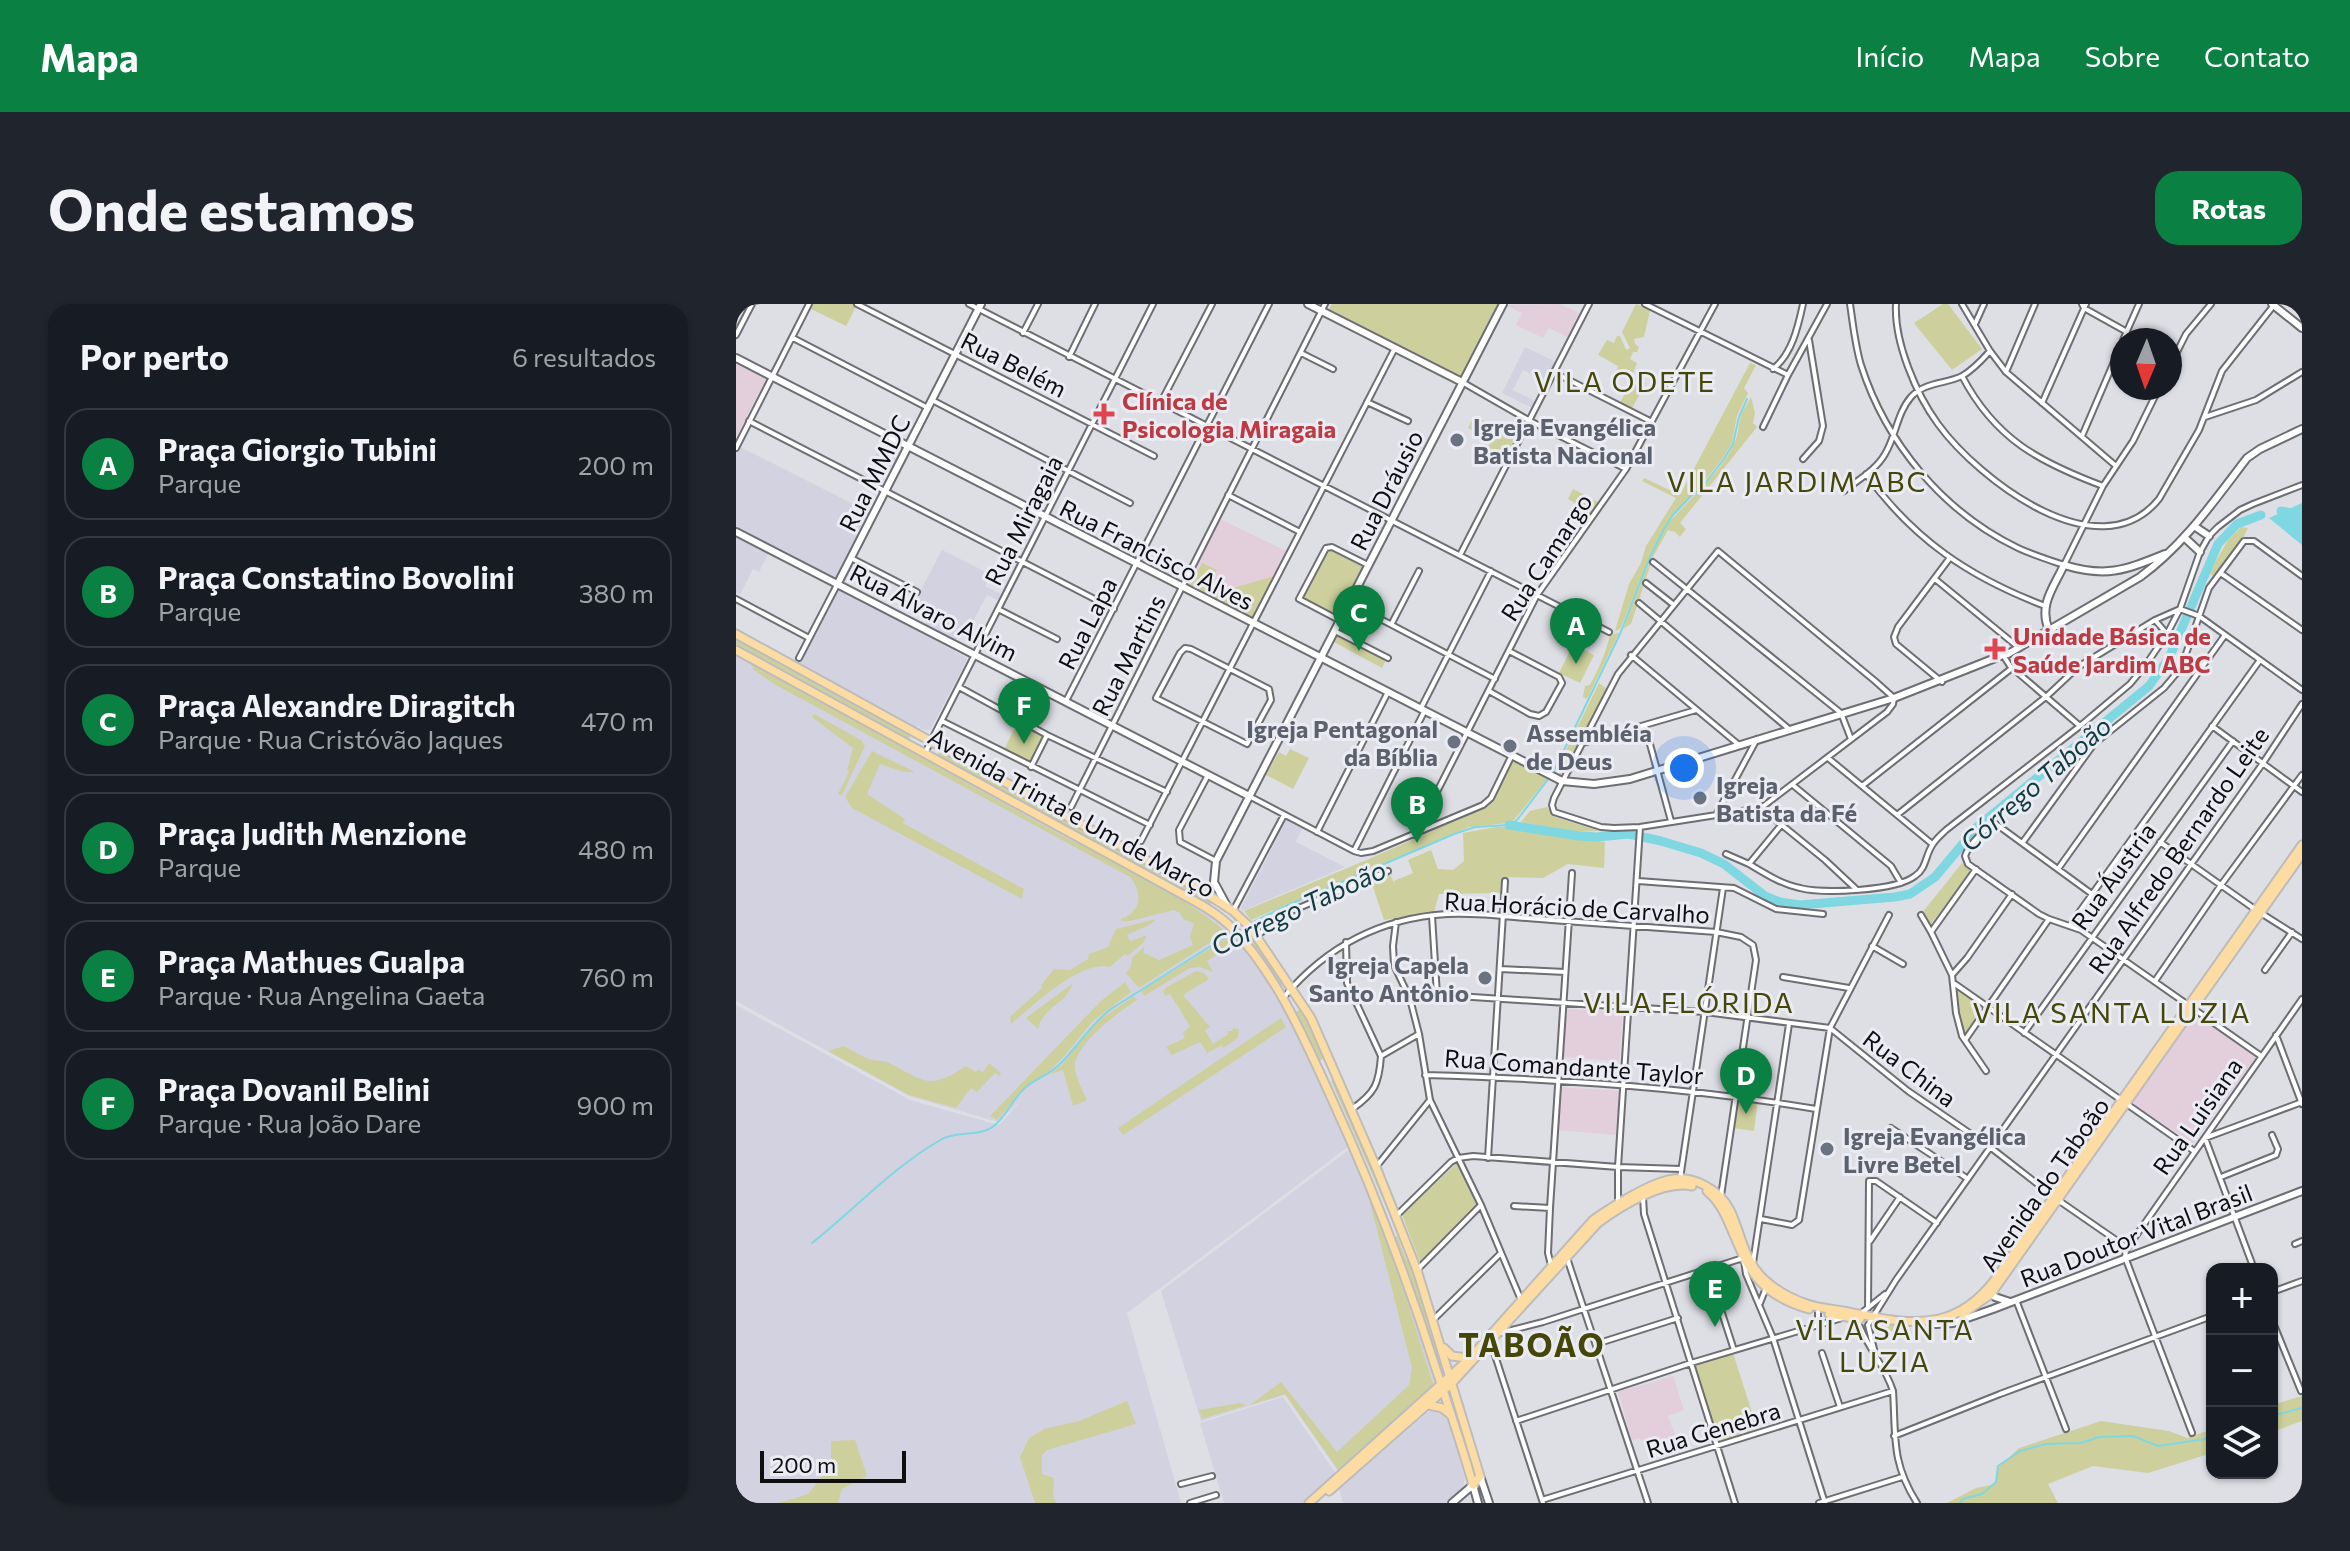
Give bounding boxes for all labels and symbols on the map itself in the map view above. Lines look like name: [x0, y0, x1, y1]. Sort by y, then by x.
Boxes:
street label: Rua Belém: [956, 325, 1072, 403]
north arrow: [2110, 328, 2182, 400]
district label: VILA ODETE: [1534, 364, 1716, 398]
place label: Clínica de Psicologia Miragaia: [1122, 386, 1336, 443]
marker: Clínica de Psicologia Miragaia: [1093, 403, 1115, 425]
street label: Rua MMDC: [832, 410, 916, 536]
place label: Igreja Evangélica Batista Nacional: [1473, 412, 1656, 469]
street label: Rua Dráusio: [1343, 425, 1429, 555]
marker: Igreja Evangélica Batista Nacional: [1448, 431, 1466, 449]
street label: Rua Miragaia: [978, 450, 1068, 590]
district label: VILA JARDIM ABC: [1666, 464, 1928, 498]
street label: Rua Camargo: [1494, 488, 1598, 626]
street label: Rua Francisco Alves: [1055, 493, 1259, 615]
street label: Rua Álvaro Alvim: [845, 557, 1023, 667]
street label: Rua Lapa: [1051, 572, 1123, 674]
pin: C: [1333, 585, 1385, 651]
street label: Rua Martins: [1085, 590, 1171, 720]
pin: A: [1550, 598, 1602, 664]
place label: Unidade Básica de Saúde Jardim ABC: [2013, 621, 2211, 678]
marker: Unidade Básica de Saúde Jardim ABC: [1984, 638, 2006, 660]
pin: F: [998, 678, 1050, 744]
water label: Córrego Taboão: [1953, 709, 2117, 857]
place label: Igreja Pentagonal da Bíblia: [1246, 714, 1438, 771]
place label: Assembléia de Deus: [1526, 718, 1652, 775]
street label: Avenida Trinta e Um de Março: [924, 721, 1220, 903]
street label: Rua Alfredo Bernardo Leite: [2082, 721, 2274, 979]
marker: Igreja Pentagonal da Bíblia: [1445, 733, 1463, 751]
marker: Assembléia de Deus: [1501, 737, 1519, 755]
your location: [1664, 748, 1704, 788]
place label: Igreja Batista da Fé: [1716, 770, 1857, 827]
pin: B: [1391, 777, 1443, 843]
marker: Igreja Batista da Fé: [1691, 789, 1709, 807]
street label: Rua Áustria: [2064, 817, 2162, 935]
water label: Córrego Taboão: [1205, 853, 1391, 961]
street label: Rua Horácio de Carvalho: [1443, 886, 1711, 928]
place label: Igreja Capela Santo Antônio: [1309, 950, 1469, 1007]
marker: Igreja Capela Santo Antônio: [1476, 969, 1494, 987]
district label: VILA FLÓRIDA: [1583, 985, 1795, 1019]
district label: VILA SANTA LUZIA: [1973, 995, 2251, 1029]
street label: Rua China: [1858, 1024, 1962, 1112]
street label: Rua Comandante Taylor: [1443, 1042, 1705, 1090]
pin: D: [1720, 1048, 1772, 1114]
street label: Rua Luisiana: [2146, 1052, 2248, 1180]
street label: Avenida do Taboão: [1973, 1092, 2115, 1276]
place label: Igreja Evangélica Livre Betel: [1843, 1121, 2026, 1178]
marker: Igreja Evangélica Livre Betel: [1818, 1140, 1836, 1158]
street label: Rua Doutor Vital Brasil: [2016, 1177, 2256, 1293]
pin: E: [1689, 1261, 1741, 1327]
district label: VILA SANTA LUZIA: [1795, 1312, 1975, 1378]
district label: TABOÃO: [1458, 1324, 1606, 1364]
street label: Rua Genebra: [1642, 1395, 1784, 1463]
scale bar: [760, 1447, 906, 1483]

